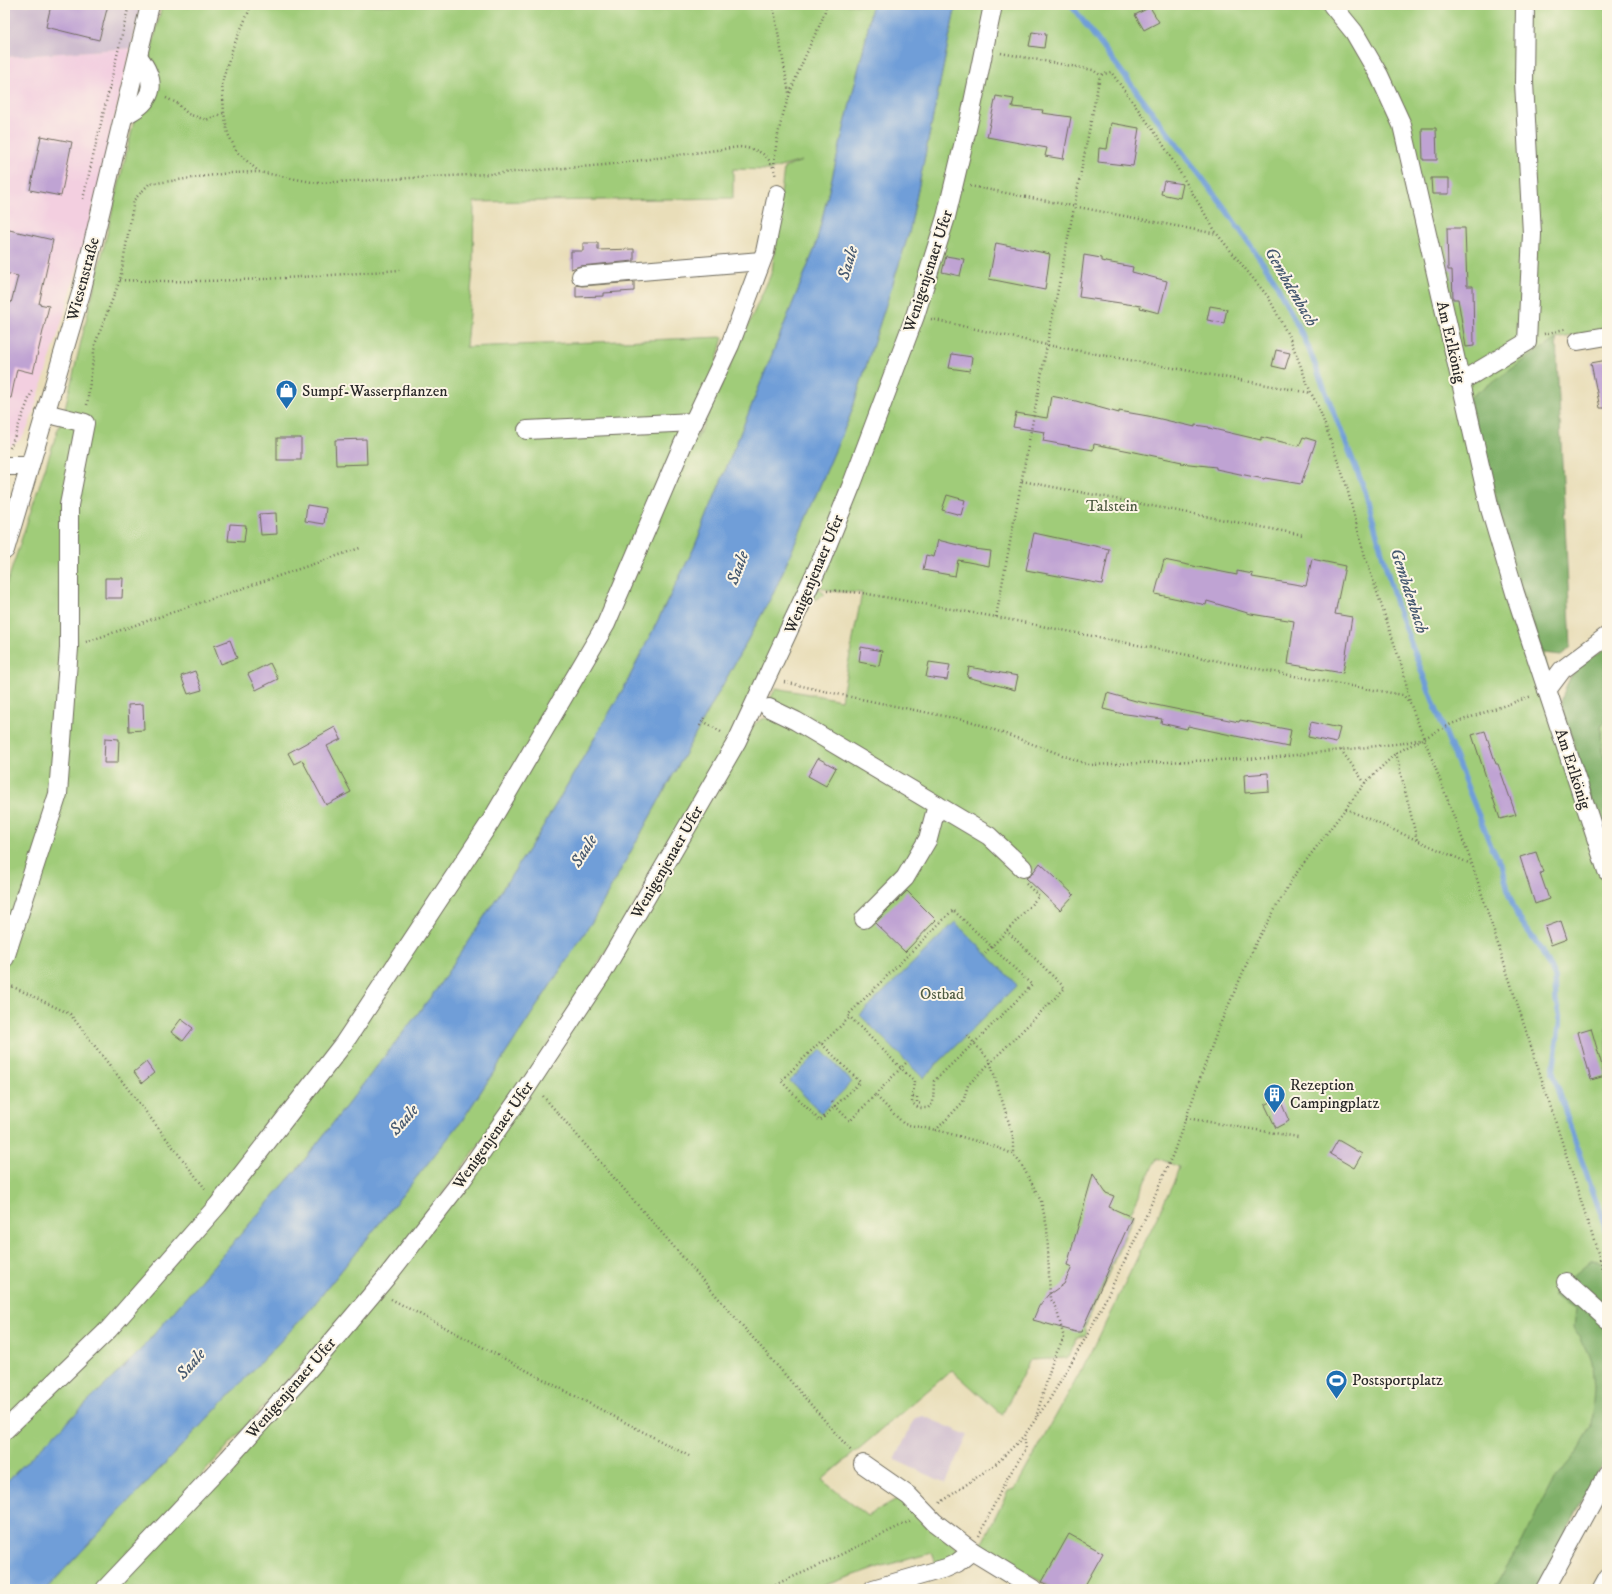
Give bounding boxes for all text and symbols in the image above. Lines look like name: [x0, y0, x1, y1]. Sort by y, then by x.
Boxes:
street label: Wenigenjenaer Ufer: [899, 207, 957, 335]
street label: Wiesenstraße: [62, 235, 104, 324]
water label: Saale: [832, 242, 864, 283]
water label: Gembdenbach: [1259, 243, 1323, 331]
street label: Am Erlkönig: [1432, 299, 1470, 385]
shop icon: Sumpf-Wasserpflanzen: [273, 378, 299, 411]
place label: Sumpf-Wasserpflanzen: [302, 381, 448, 401]
park label: Talstein: [1086, 496, 1139, 516]
street label: Wenigenjenaer Ufer: [780, 512, 848, 637]
water label: Gembdenbach: [1385, 546, 1433, 637]
water label: Saale: [721, 547, 755, 589]
street label: Am Erlkönig: [1551, 726, 1595, 812]
street label: Wenigenjenaer Ufer: [626, 802, 707, 923]
water label: Saale: [565, 830, 603, 872]
park label: Ostbad: [920, 984, 964, 1004]
place label: Rezeption Campingplatz: [1290, 1075, 1379, 1113]
street label: Wenigenjenaer Ufer: [448, 1077, 538, 1194]
building icon: Rezeption Campingplatz: [1261, 1081, 1287, 1114]
water label: Saale: [384, 1099, 424, 1141]
street label: Wenigenjenaer Ufer: [241, 1333, 340, 1443]
water label: Saale: [171, 1343, 211, 1385]
sports icon: Postsportplatz: [1323, 1367, 1349, 1400]
place label: Postsportplatz: [1352, 1370, 1443, 1390]

